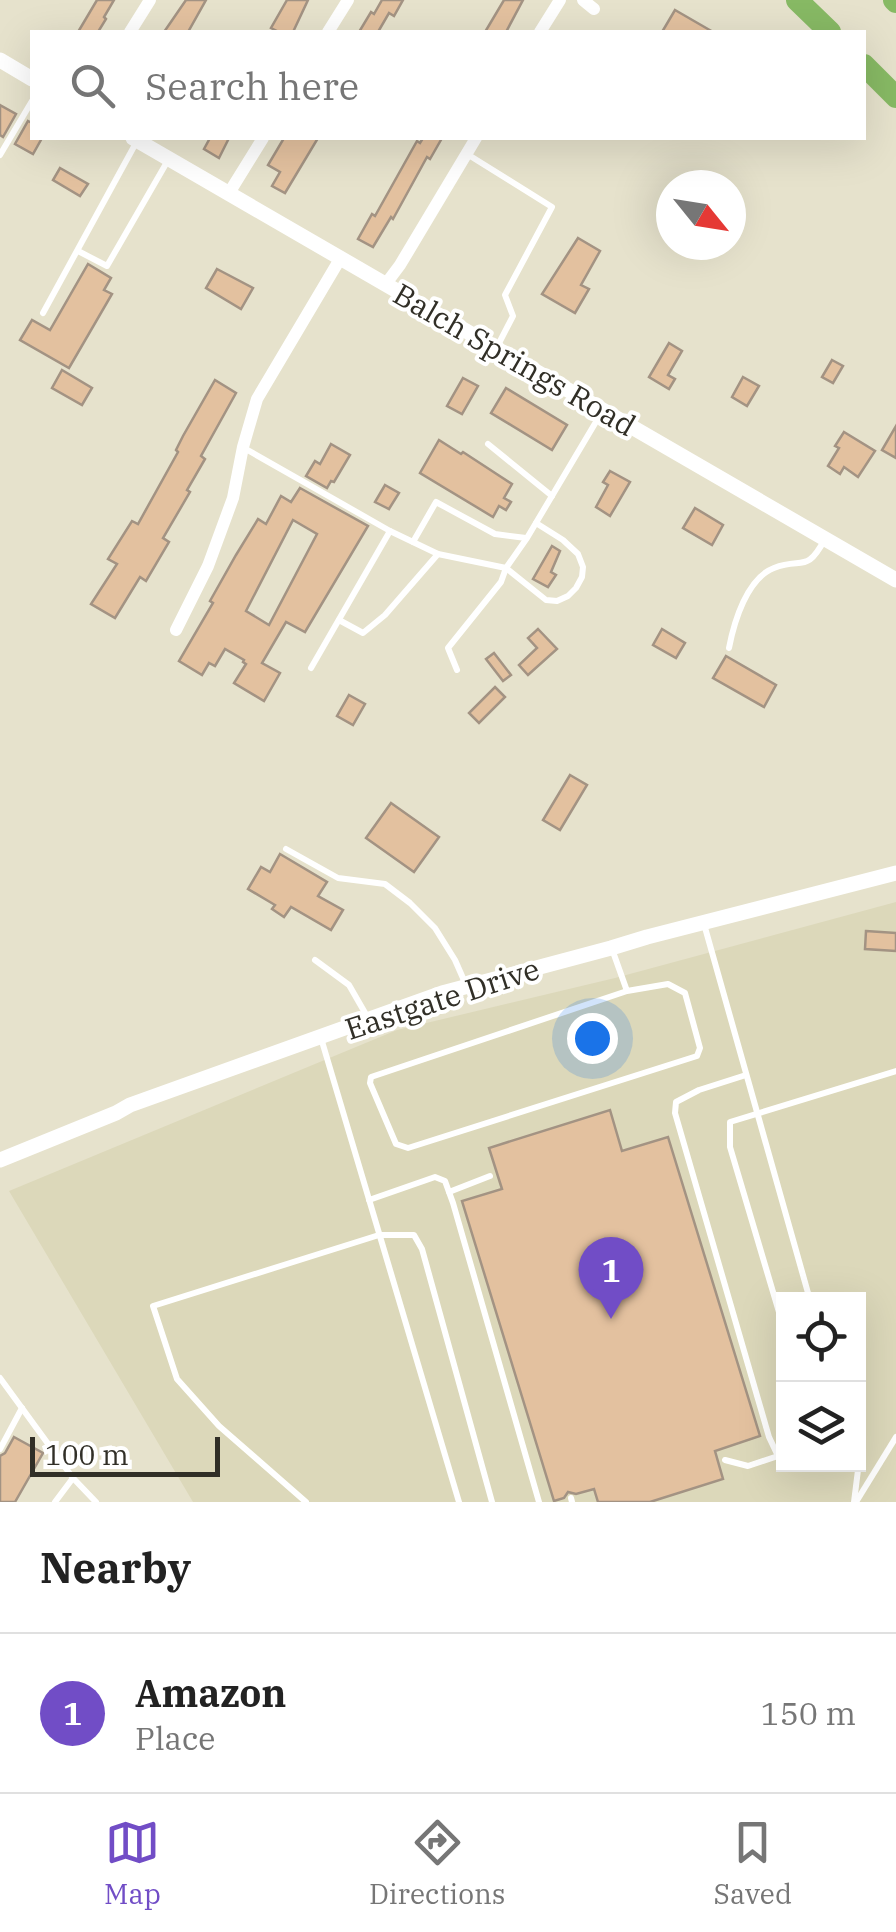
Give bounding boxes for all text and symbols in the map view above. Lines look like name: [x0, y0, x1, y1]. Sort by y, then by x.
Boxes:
search box: [30, 30, 866, 140]
icon: search: [65, 58, 120, 113]
text: Search here: [145, 61, 359, 110]
north arrow: [656, 170, 746, 260]
street label: Balch Springs Road: [387, 274, 643, 444]
street label: Eastgate Drive: [340, 948, 544, 1048]
your location: [567, 1013, 618, 1064]
pin: 1: [578, 1236, 644, 1319]
map controls: [776, 1292, 866, 1472]
button: locate: [776, 1292, 866, 1382]
button: layers: [776, 1382, 866, 1472]
scale bar: [30, 1432, 220, 1476]
text: 100 m: [45, 1436, 129, 1473]
text: Nearby: [40, 1540, 191, 1595]
text: Amazon: [135, 1668, 286, 1717]
text: 1: [63, 1692, 82, 1734]
text: 150 m: [760, 1692, 856, 1734]
text: Place: [135, 1717, 215, 1759]
tab: Map: [104, 1815, 161, 1912]
tab: Directions: [369, 1815, 506, 1912]
tab: Saved: [714, 1815, 792, 1912]

